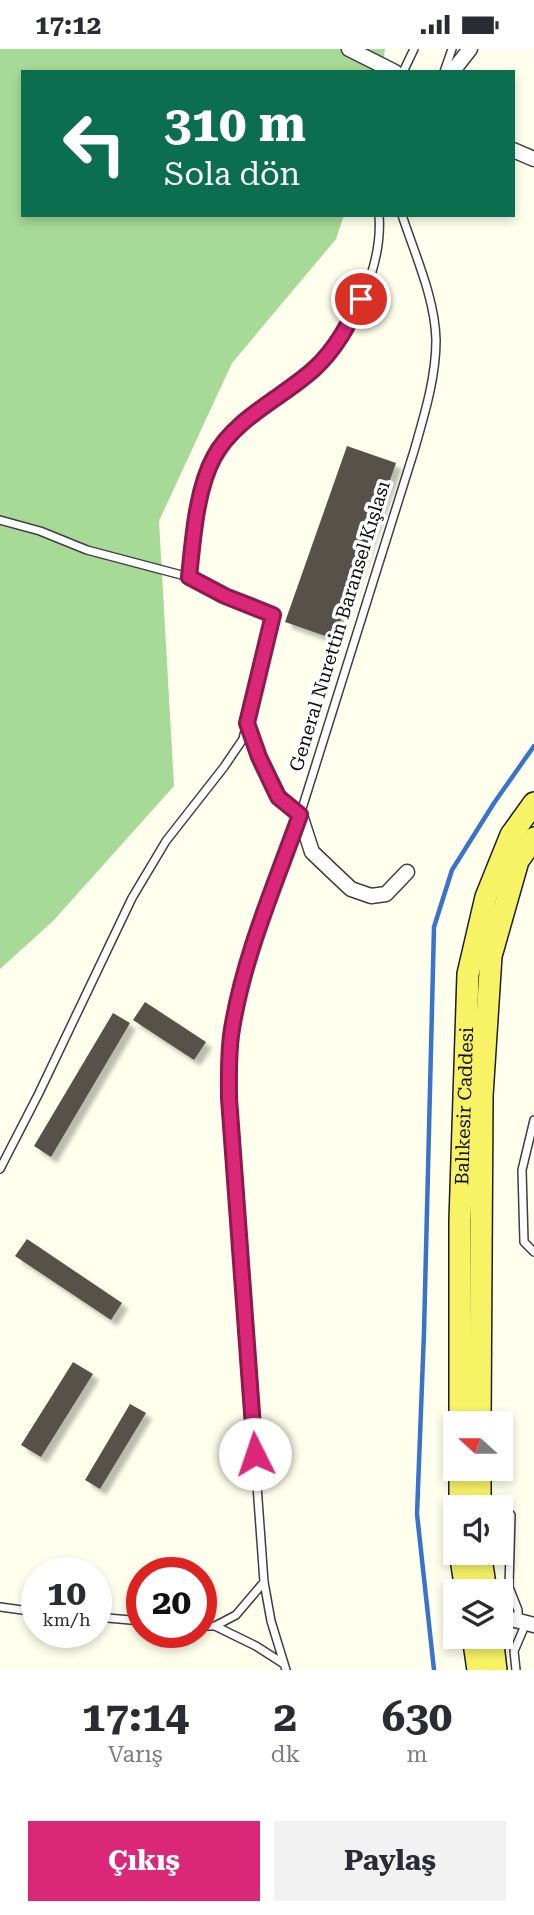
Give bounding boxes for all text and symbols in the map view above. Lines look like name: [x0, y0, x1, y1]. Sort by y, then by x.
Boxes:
text: 17:12: [35, 10, 101, 40]
text: 310 m: [164, 96, 306, 153]
icon: left: [49, 98, 140, 189]
text: Sola dön: [164, 155, 300, 193]
pin: [331, 269, 391, 329]
icon: arrive: [342, 280, 380, 318]
street label: General Nurettin Baransel Kışlası: [284, 478, 395, 774]
street label: Balıkesir Caddesi: [450, 1027, 478, 1185]
north arrow: [443, 1411, 513, 1481]
map controls: [443, 1411, 513, 1649]
position arrow: [218, 1417, 292, 1491]
button: sound: [443, 1495, 513, 1565]
speed limit sign: 20: [126, 1557, 217, 1648]
text: 10: [47, 1573, 86, 1614]
button: layers: [443, 1579, 513, 1649]
text: km/h: [42, 1609, 91, 1630]
text: 17:14: [82, 1692, 189, 1741]
text: 2: [274, 1692, 297, 1741]
text: 630: [382, 1692, 452, 1741]
text: Varış: [108, 1741, 163, 1768]
text: dk: [271, 1741, 300, 1768]
text: m: [407, 1741, 427, 1768]
button: Çıkış: [28, 1821, 260, 1901]
button: Paylaş: [274, 1821, 506, 1901]

